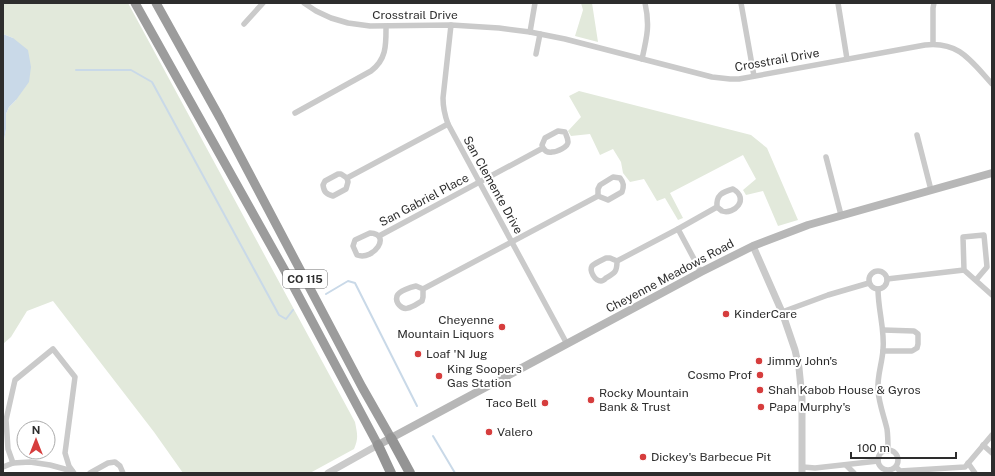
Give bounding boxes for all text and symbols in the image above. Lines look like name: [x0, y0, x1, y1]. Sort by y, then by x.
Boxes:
street label: Crosstrail Drive: [372, 8, 458, 22]
street label: Crosstrail Drive: [734, 46, 821, 74]
street label: San Clemente Drive: [460, 134, 526, 236]
street label: San Gabriel Place: [377, 170, 471, 229]
street label: Cheyenne Meadows Road: [604, 236, 736, 316]
road number: CO 115: [283, 270, 327, 288]
place label: KinderCare: [734, 307, 797, 321]
marker: KinderCare: [721, 309, 731, 319]
place label: Cheyenne Mountain Liquors: [397, 313, 494, 341]
marker: Cheyenne Mountain Liquors: [497, 322, 507, 332]
place label: Loaf 'N Jug: [426, 347, 488, 361]
marker: Loaf 'N Jug: [413, 349, 423, 359]
place label: Jimmy John's: [767, 354, 837, 368]
marker: Jimmy John's: [754, 356, 764, 366]
place label: King Soopers Gas Station: [447, 362, 522, 390]
place label: Cosmo Prof: [687, 368, 752, 382]
marker: Cosmo Prof: [755, 370, 765, 380]
marker: King Soopers Gas Station: [434, 371, 444, 381]
place label: Shah Kabob House & Gyros: [768, 383, 921, 397]
marker: Shah Kabob House & Gyros: [755, 385, 765, 395]
place label: Rocky Mountain Bank & Trust: [599, 386, 689, 414]
marker: Rocky Mountain Bank & Trust: [586, 395, 596, 405]
place label: Taco Bell: [486, 396, 537, 410]
marker: Taco Bell: [540, 398, 550, 408]
place label: Papa Murphy's: [769, 400, 851, 414]
marker: Papa Murphy's: [756, 402, 766, 412]
north arrow: [16, 420, 56, 460]
text: N: [32, 424, 40, 436]
place label: Valero: [497, 425, 533, 439]
marker: Valero: [484, 427, 494, 437]
scale bar: [851, 434, 956, 460]
text: 100 m: [857, 441, 890, 455]
place label: Dickey's Barbecue Pit: [651, 450, 772, 464]
marker: Dickey's Barbecue Pit: [638, 452, 648, 462]

